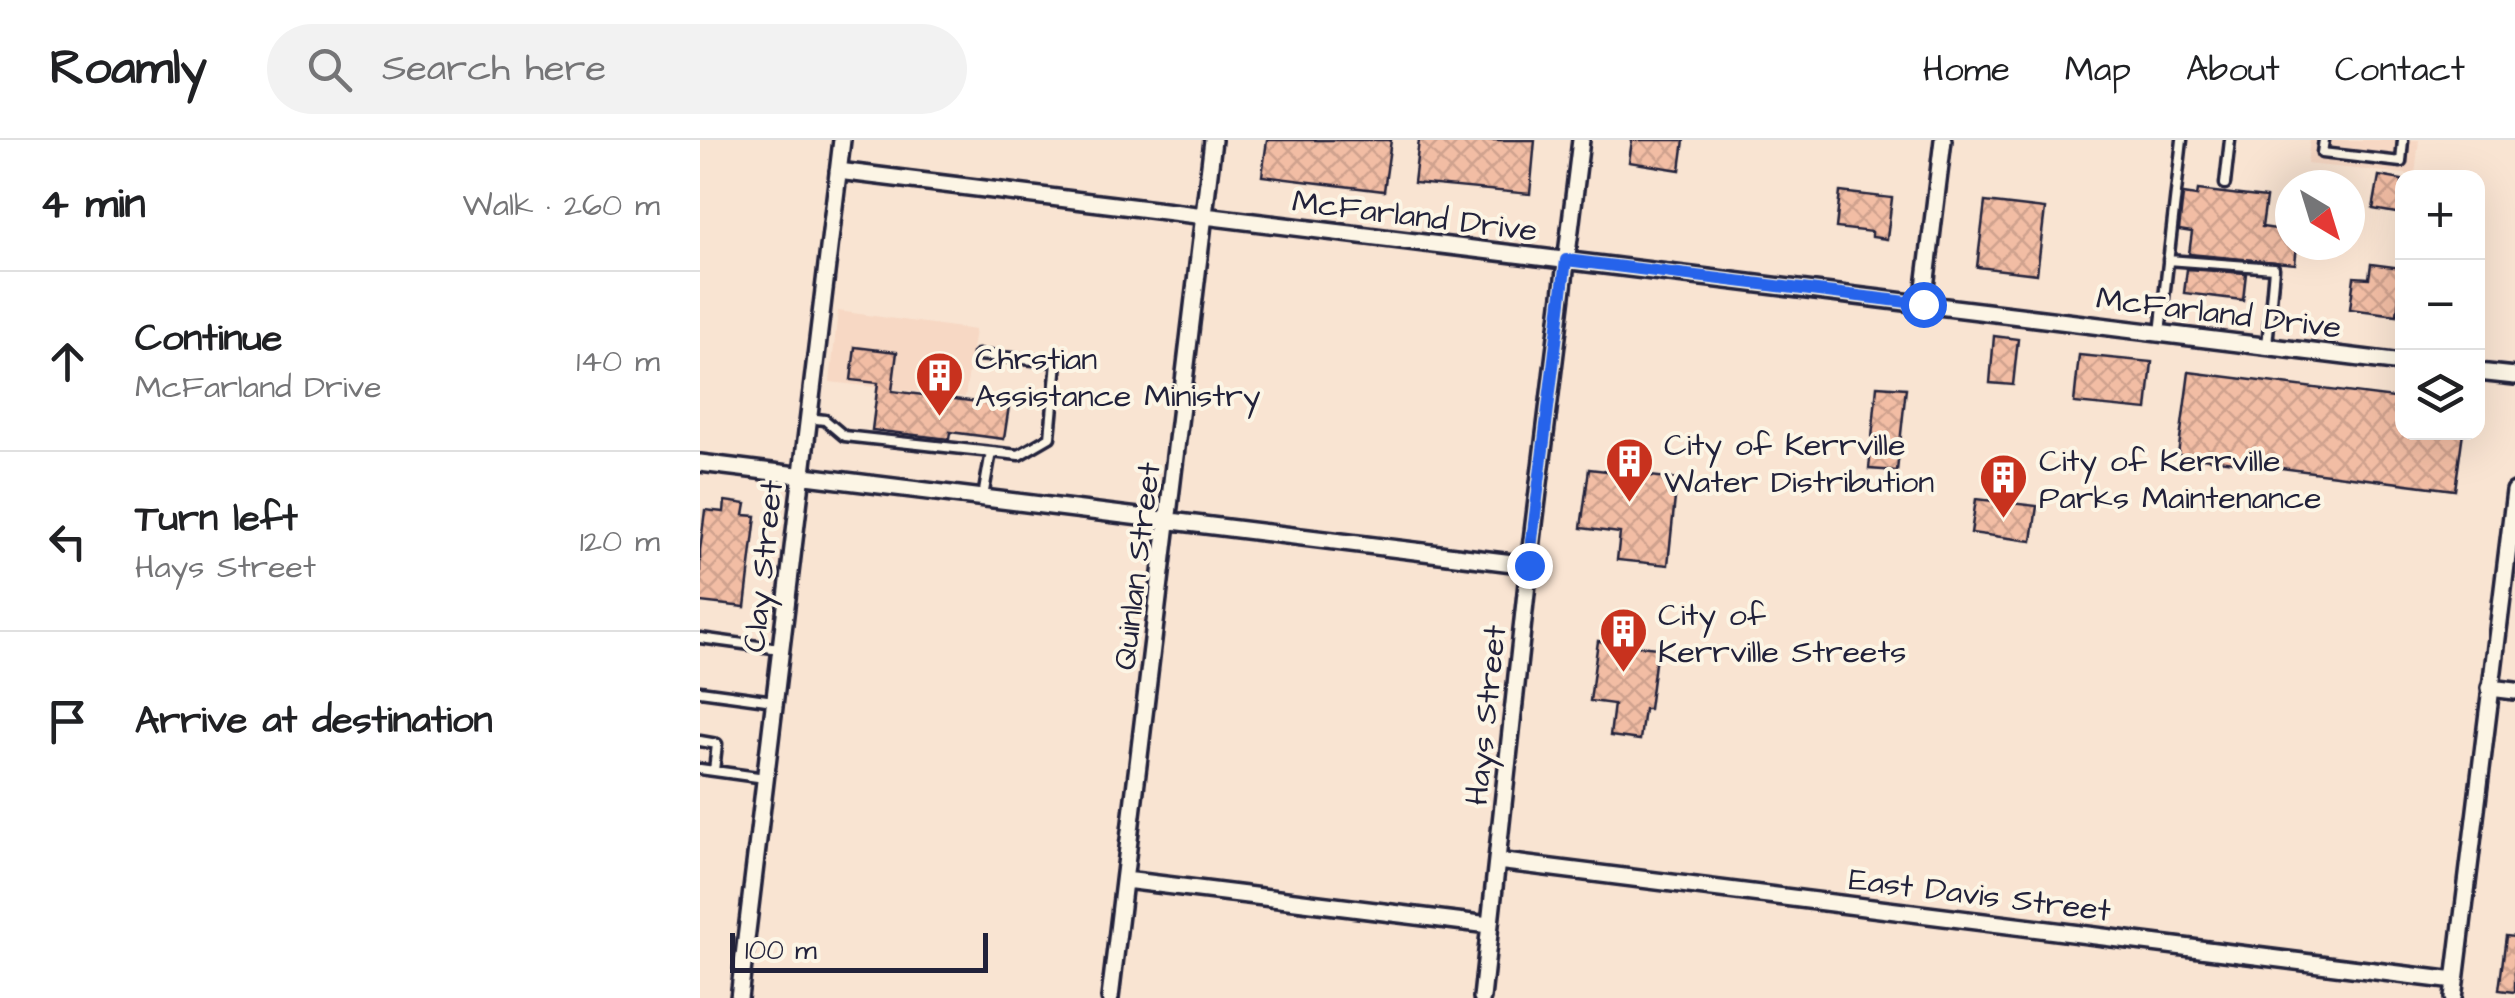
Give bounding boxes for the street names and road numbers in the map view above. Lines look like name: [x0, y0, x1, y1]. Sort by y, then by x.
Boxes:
street label: McFarland Drive: [1290, 179, 1540, 254]
street label: McFarland Drive: [2094, 276, 2344, 351]
street label: Quinlan Street: [1102, 460, 1173, 673]
street label: Clay Street: [732, 478, 795, 655]
street label: Hays Street: [1455, 623, 1518, 807]
street label: East Davis Street: [1847, 857, 2113, 934]

